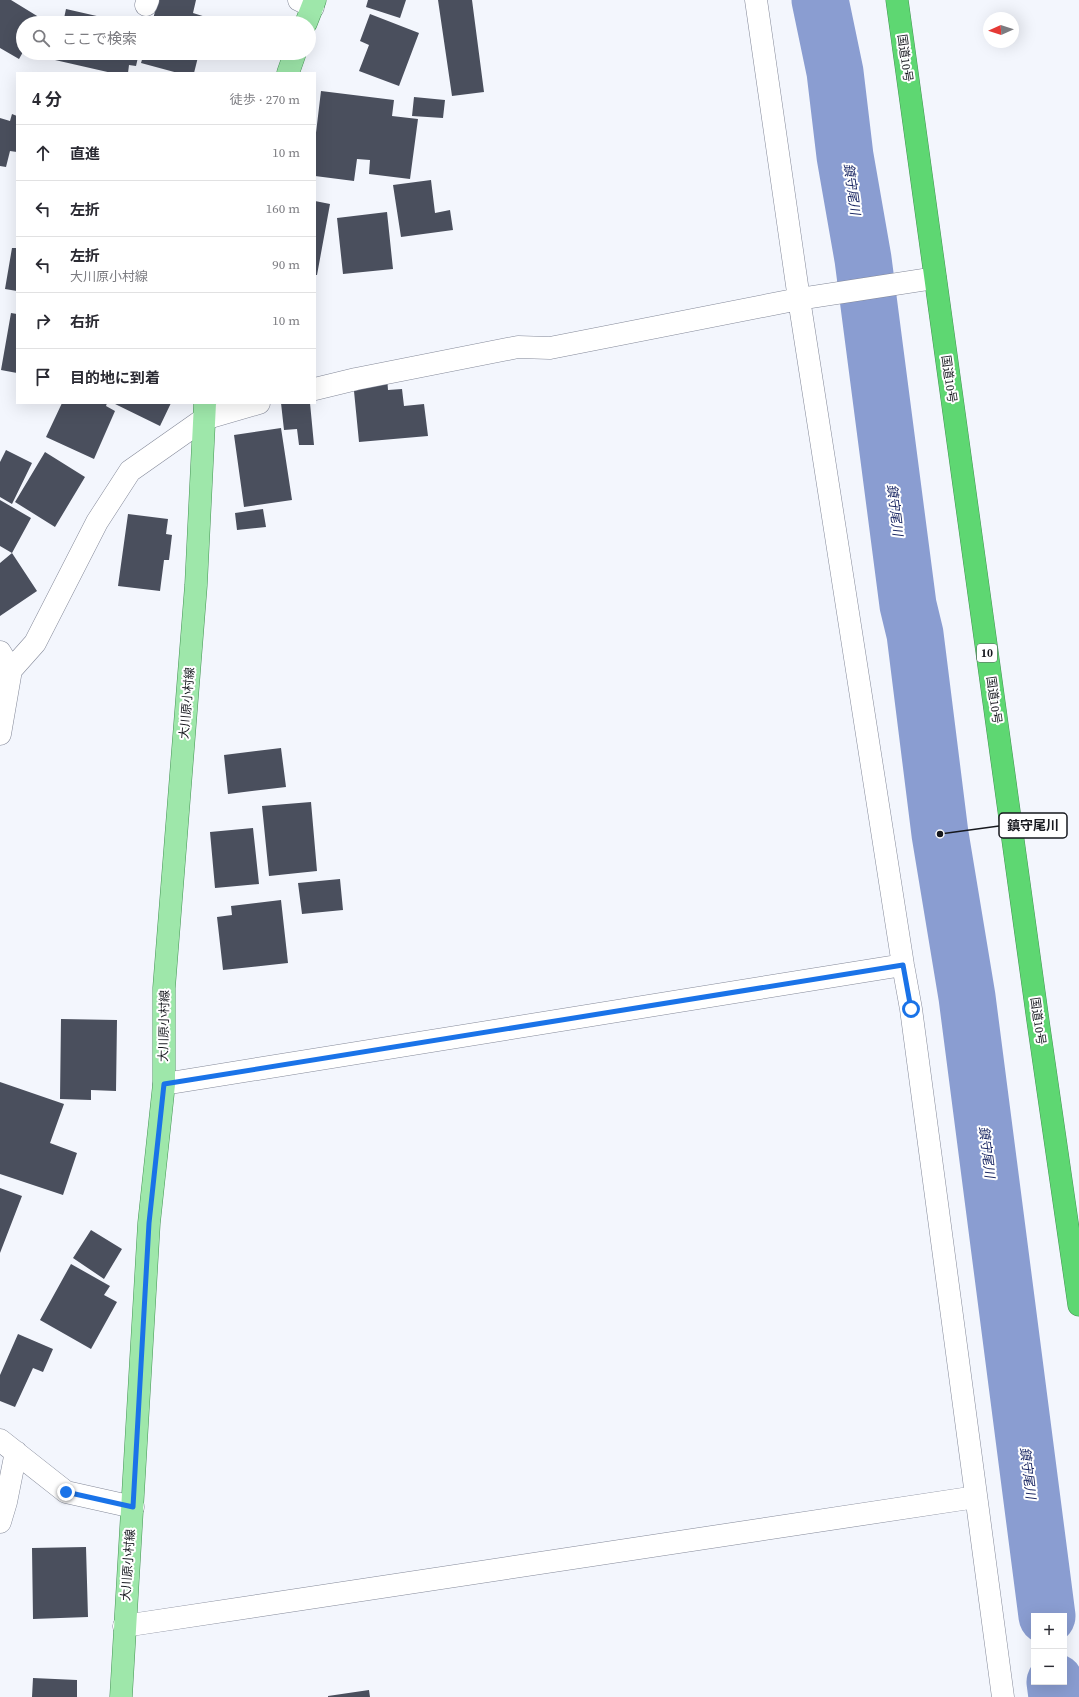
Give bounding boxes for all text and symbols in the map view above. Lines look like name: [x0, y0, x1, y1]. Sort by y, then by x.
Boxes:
north arrow: [983, 12, 1019, 48]
search box: [16, 16, 316, 60]
icon: search: [30, 27, 52, 49]
text: ここで検索: [62, 28, 137, 49]
street label: 国道10号: [894, 33, 916, 83]
text: 4 分: [32, 87, 62, 111]
text: 徒歩 · 270 m: [230, 91, 300, 108]
icon: ahead: [32, 142, 54, 164]
text: 直進: [70, 143, 100, 164]
text: 10 m: [272, 144, 300, 161]
water label: 鎮守尾川: [840, 162, 864, 218]
icon: left: [32, 198, 54, 220]
text: 左折: [70, 199, 100, 220]
text: 160 m: [266, 200, 300, 217]
text: 左折: [70, 245, 100, 266]
icon: left: [32, 254, 54, 276]
text: 90 m: [272, 256, 300, 273]
text: 大川原小村線: [70, 268, 148, 285]
icon: right: [32, 310, 54, 332]
text: 右折: [70, 311, 100, 332]
text: 10 m: [272, 312, 300, 329]
street label: 国道10号: [938, 354, 960, 404]
icon: arrive: [32, 366, 54, 388]
text: 目的地に到着: [70, 367, 160, 388]
water label: 鎮守尾川: [883, 483, 907, 539]
road number: 10: [977, 644, 997, 662]
street label: 大川原小村線: [176, 666, 198, 740]
street label: 国道10号: [983, 675, 1005, 725]
callout: 鎮守尾川: [999, 813, 1067, 838]
text: 鎮守尾川: [1007, 817, 1059, 834]
street label: 大川原小村線: [155, 990, 173, 1062]
street label: 国道10号: [1027, 996, 1049, 1046]
route start: [902, 1000, 920, 1018]
water label: 鎮守尾川: [975, 1125, 999, 1181]
water label: 鎮守尾川: [1016, 1446, 1040, 1502]
route end: [57, 1483, 75, 1501]
street label: 大川原小村線: [118, 1529, 138, 1601]
map controls: [1031, 1613, 1067, 1685]
button: +: [1031, 1613, 1067, 1649]
button: −: [1031, 1649, 1067, 1685]

